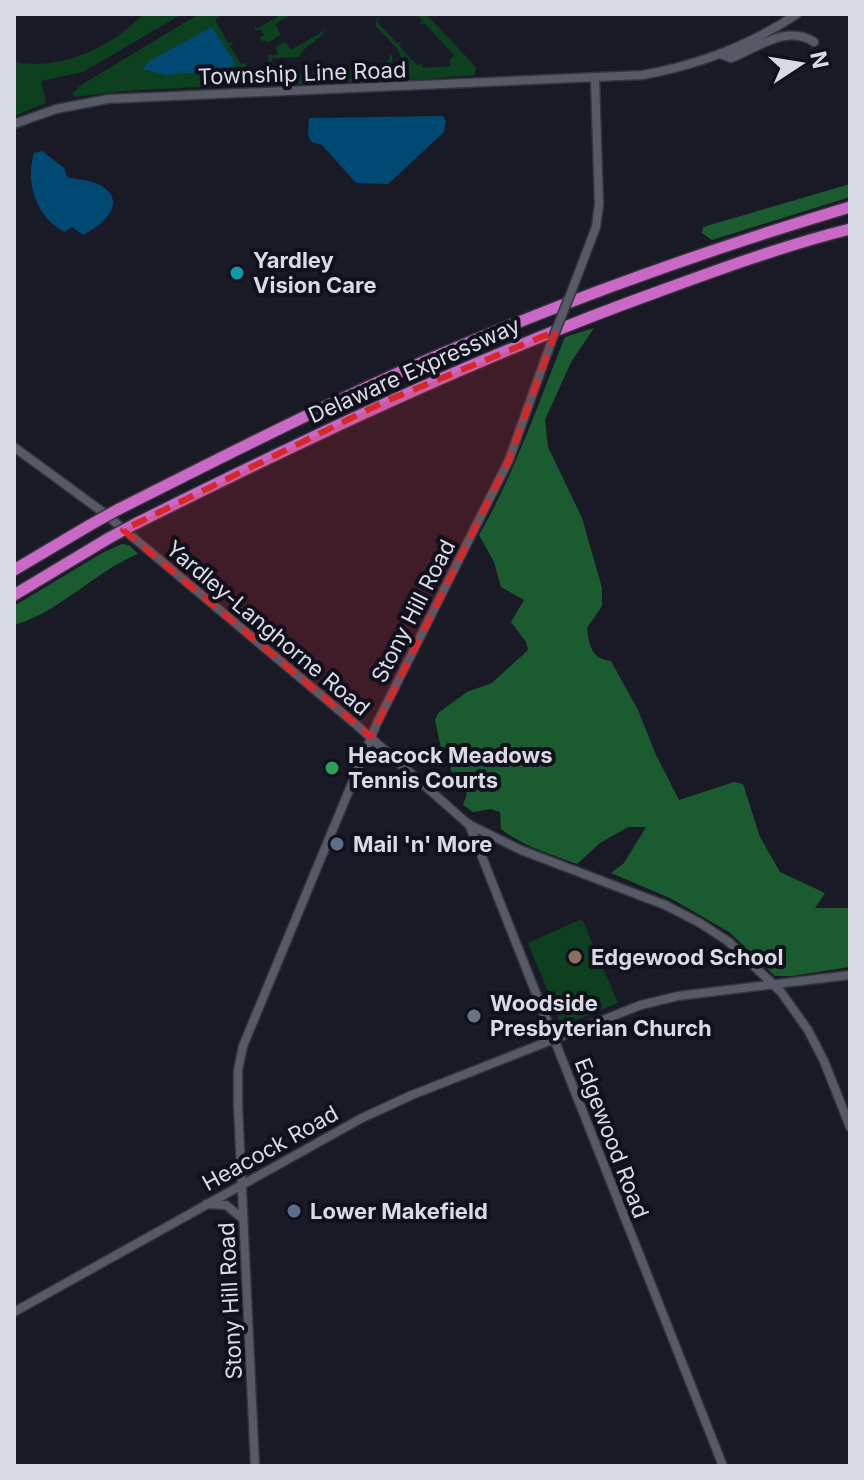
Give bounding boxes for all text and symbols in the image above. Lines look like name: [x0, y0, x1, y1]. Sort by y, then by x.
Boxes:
north arrow: [760, 24, 840, 104]
text: N: [805, 49, 834, 71]
street label: Township Line Road: [197, 56, 407, 90]
place label: Yardley Vision Care: [253, 247, 377, 298]
marker: Yardley Vision Care: [228, 264, 246, 282]
street label: Delaware Expressway: [304, 312, 524, 428]
street label: Yardley-Langhorne Road: [161, 535, 375, 721]
street label: Stony Hill Road: [366, 535, 460, 687]
place label: Heacock Meadows Tennis Courts: [348, 742, 553, 793]
marker: Heacock Meadows Tennis Courts: [323, 759, 341, 777]
place label: Mail 'n' More: [353, 831, 492, 857]
marker: Mail 'n' More: [328, 835, 346, 853]
place label: Edgewood School: [591, 944, 783, 970]
marker: Edgewood School: [566, 948, 584, 966]
place label: Woodside Presbyterian Church: [490, 990, 712, 1041]
marker: Woodside Presbyterian Church: [465, 1007, 483, 1025]
street label: Edgewood Road: [570, 1054, 654, 1222]
street label: Heacock Road: [197, 1100, 343, 1196]
place label: Lower Makefield: [310, 1198, 488, 1224]
marker: Lower Makefield: [285, 1202, 303, 1220]
street label: Stony Hill Road: [213, 1222, 247, 1380]

